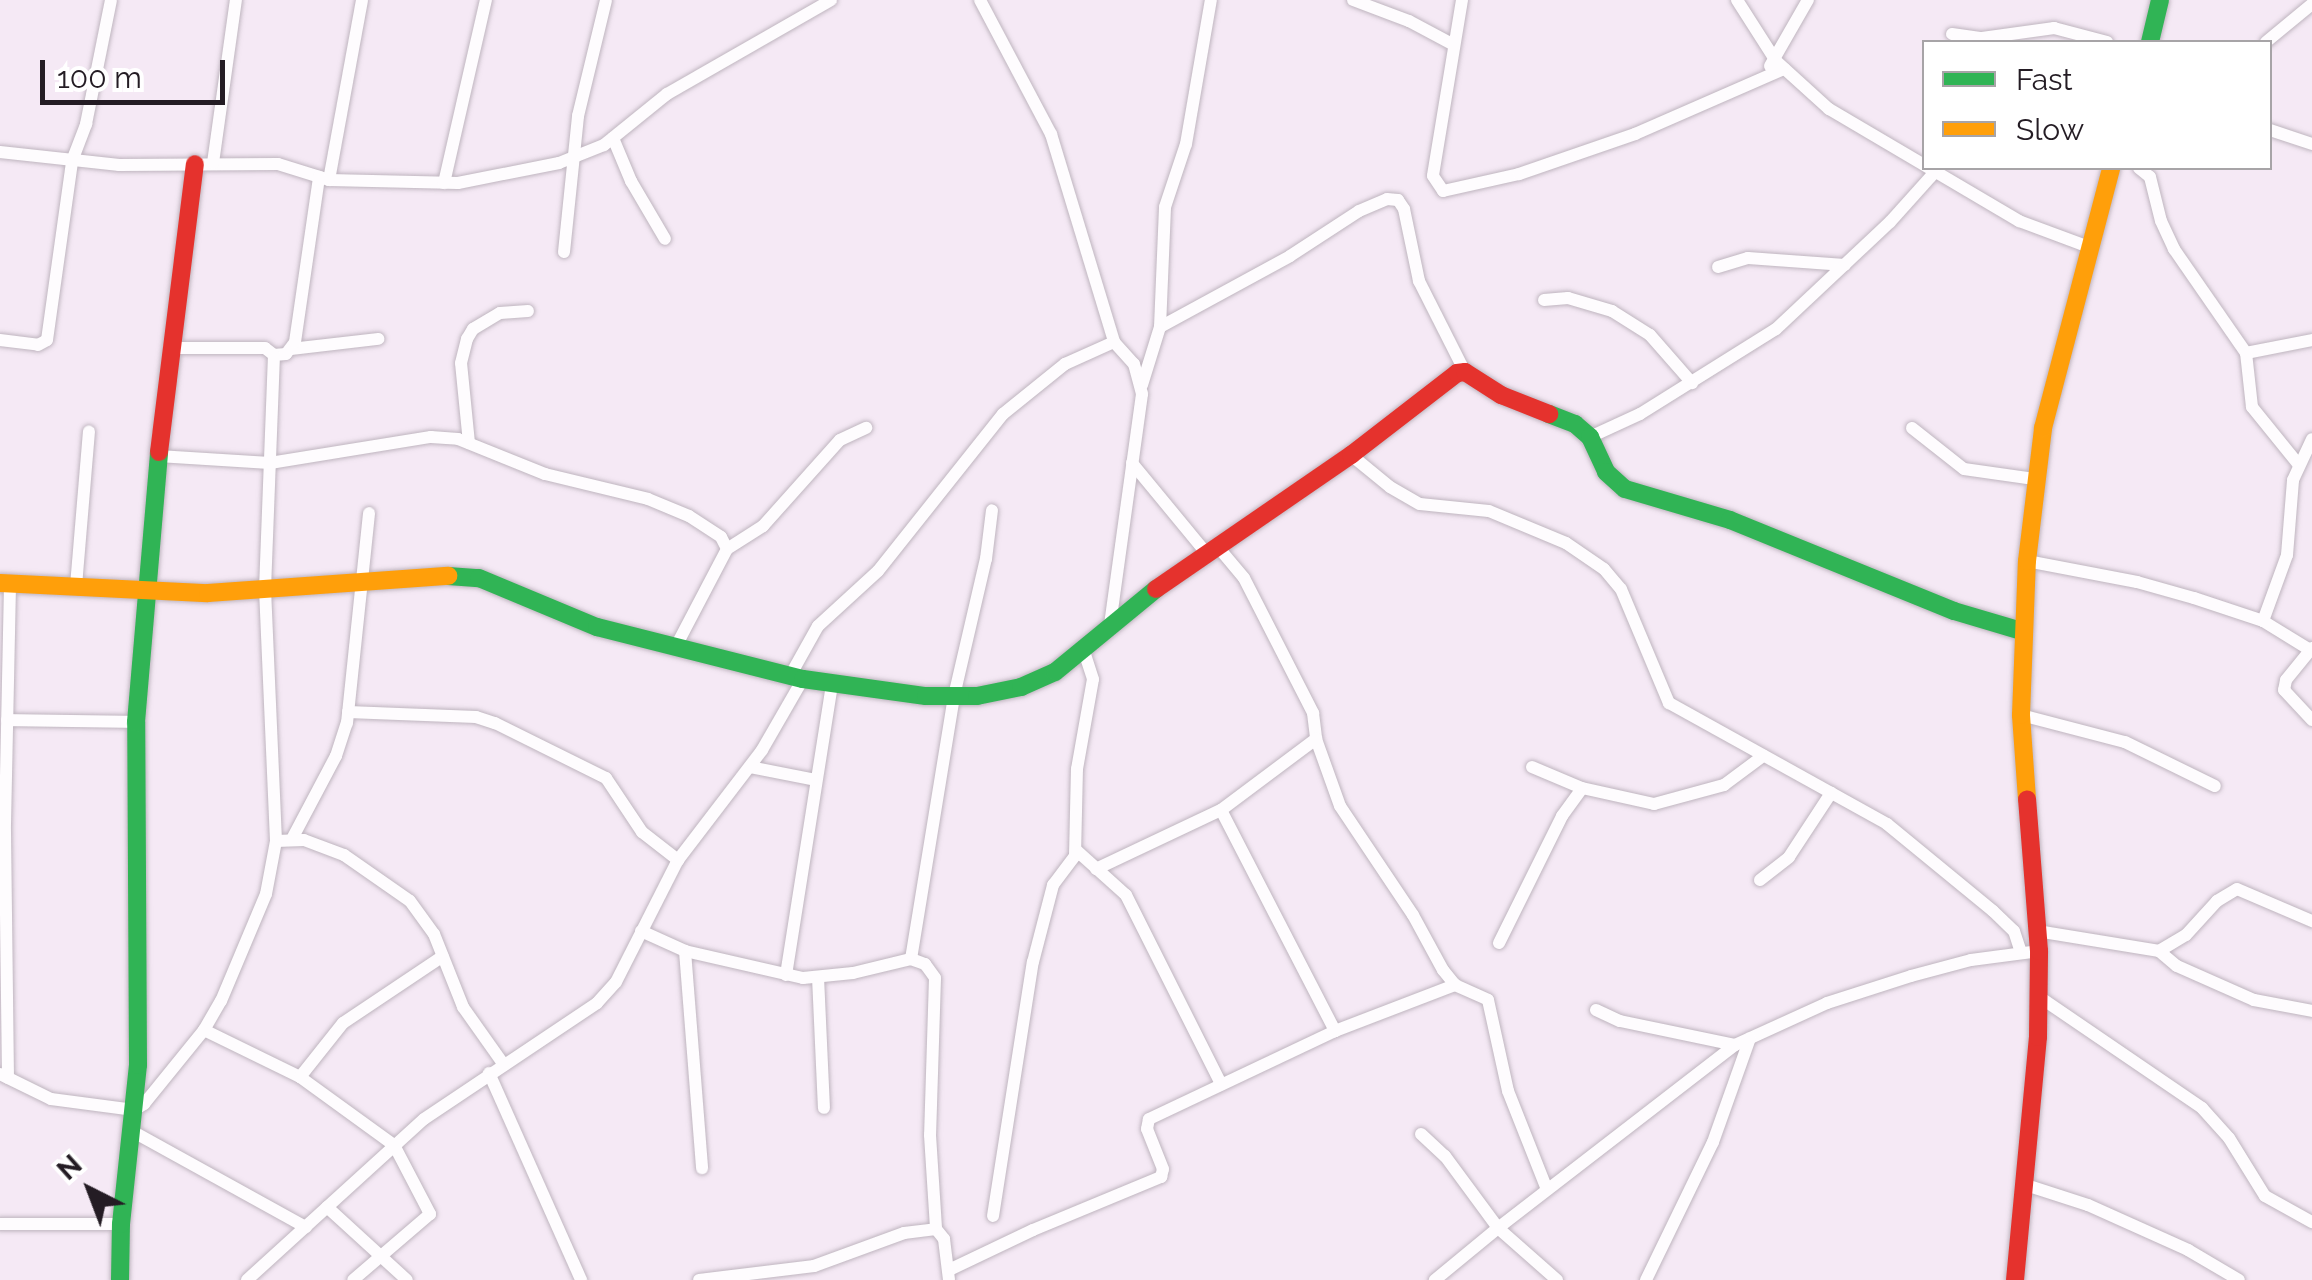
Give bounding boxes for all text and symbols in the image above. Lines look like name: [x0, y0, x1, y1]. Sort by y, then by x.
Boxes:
scale bar: [45, 40, 230, 102]
legend: [1922, 40, 2272, 170]
text: 100 m: [57, 60, 142, 95]
text: Fast: [2016, 62, 2073, 97]
text: Slow: [2016, 112, 2084, 147]
north arrow: [40, 1140, 140, 1240]
text: N: [51, 1148, 89, 1187]

